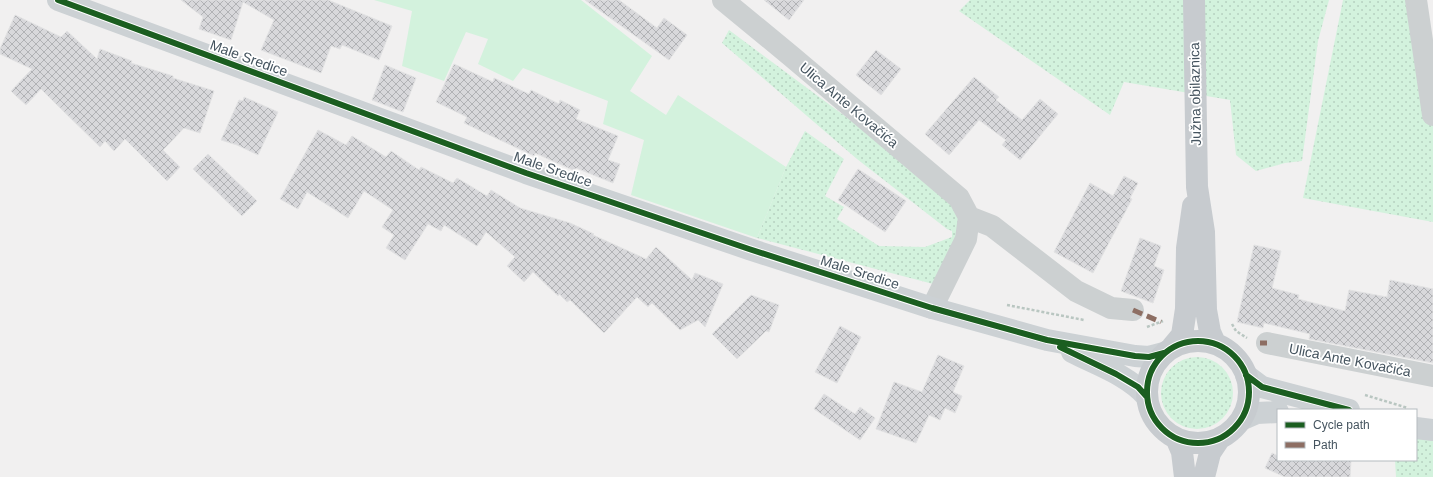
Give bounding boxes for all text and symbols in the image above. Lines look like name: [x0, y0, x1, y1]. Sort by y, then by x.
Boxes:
street label: Male Sredice: [208, 37, 290, 80]
street label: Južna obilaznica: [1186, 42, 1204, 146]
street label: Ulica Ante Kovačića: [796, 59, 902, 151]
street label: Male Sredice: [512, 148, 594, 190]
street label: Male Sredice: [819, 252, 902, 292]
street label: Ulica Ante Kovačića: [1288, 340, 1412, 380]
legend: [1277, 409, 1417, 461]
text: Cycle path: [1313, 418, 1370, 432]
text: Path: [1313, 438, 1338, 452]

